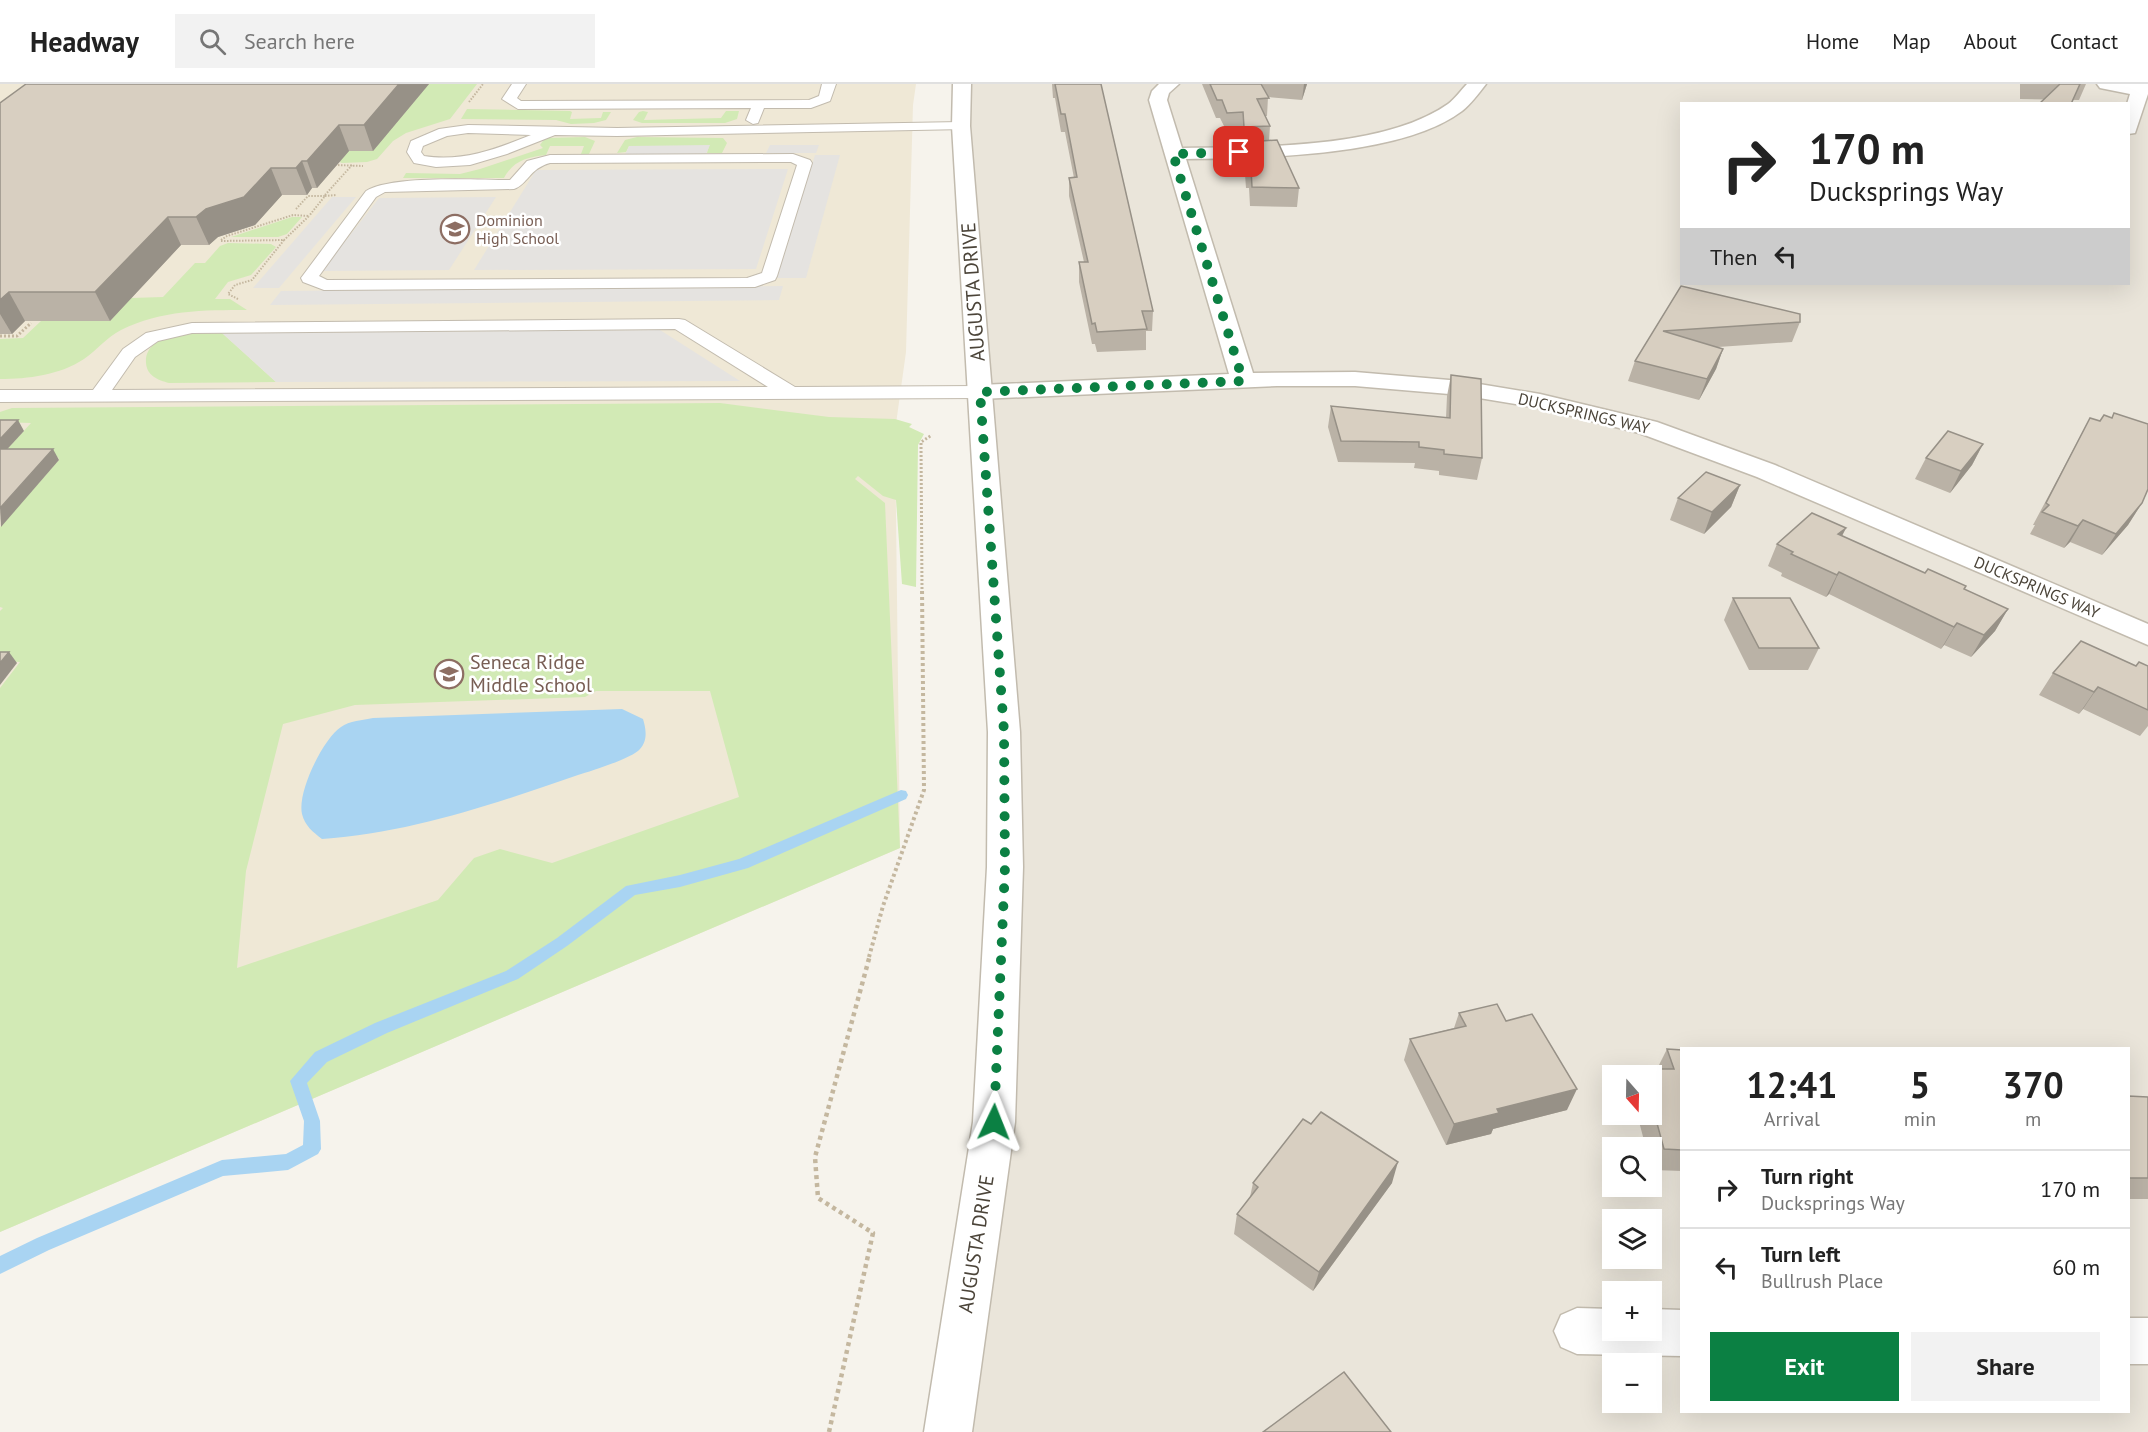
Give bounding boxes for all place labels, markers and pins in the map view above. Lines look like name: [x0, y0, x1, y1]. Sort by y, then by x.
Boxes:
pin: [1213, 126, 1264, 177]
place label: Dominion High School: [476, 210, 559, 248]
school or university icon: Dominion High School: [439, 213, 471, 245]
place label: Seneca Ridge Middle School: [470, 649, 592, 698]
school or university icon: Seneca Ridge Middle School: [433, 658, 465, 690]

